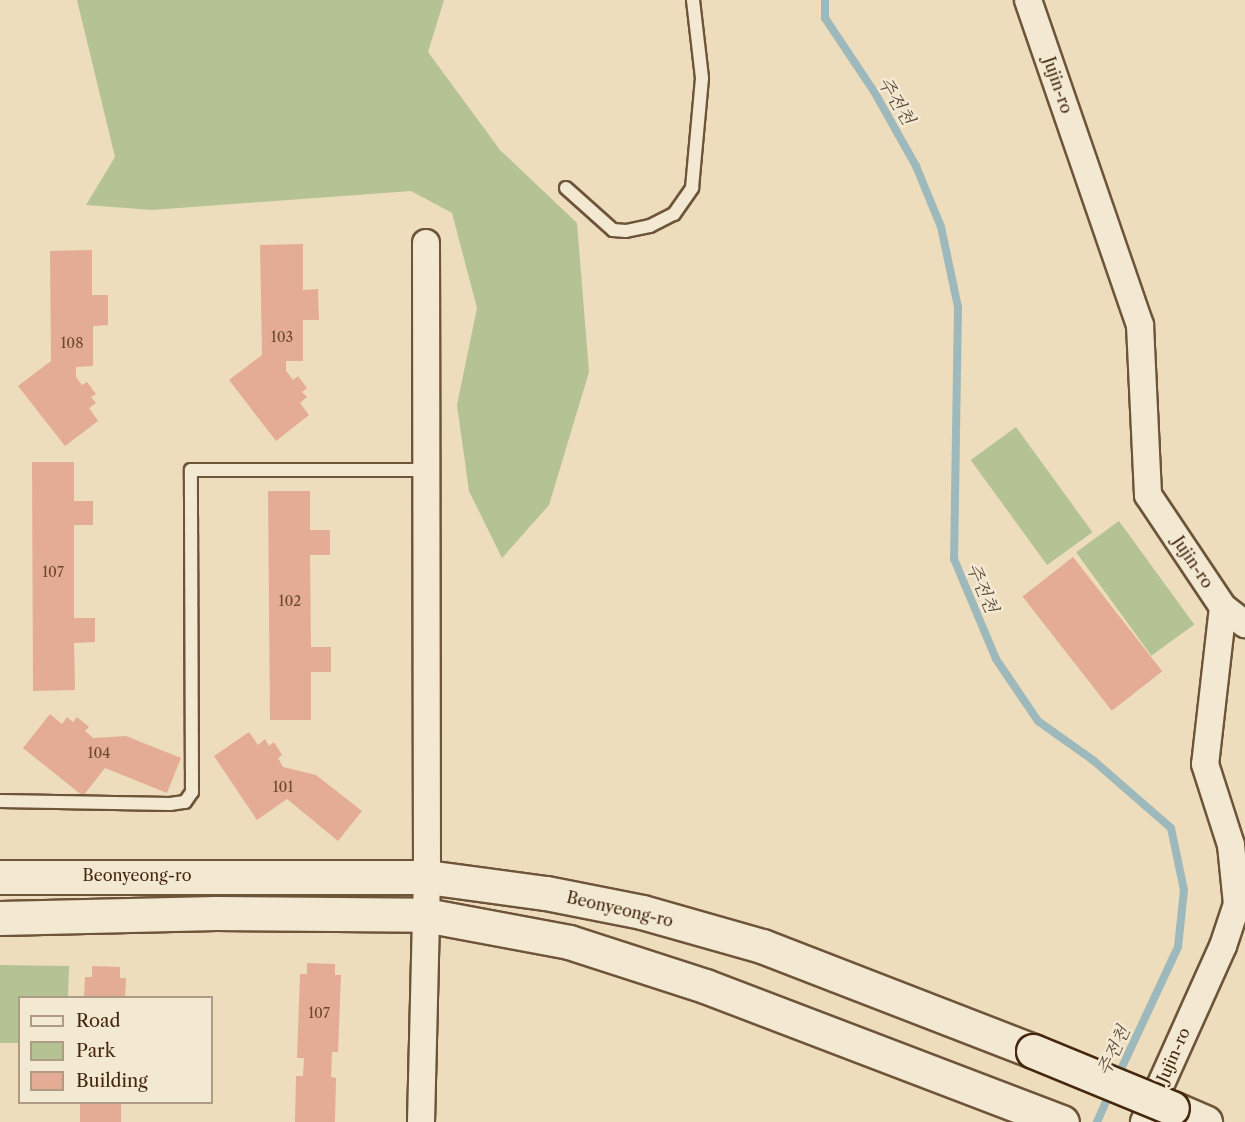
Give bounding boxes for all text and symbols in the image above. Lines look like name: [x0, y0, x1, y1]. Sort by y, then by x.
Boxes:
street label: Jujin-ro: [1039, 54, 1077, 116]
water label: 주전천: [873, 73, 919, 129]
house number: 103: [271, 329, 293, 345]
house number: 108: [60, 335, 84, 351]
street label: Jujin-ro: [1169, 532, 1217, 592]
water label: 주전천: [962, 560, 1002, 616]
house number: 107: [42, 564, 64, 580]
house number: 102: [279, 593, 301, 609]
house number: 104: [88, 745, 110, 761]
house number: 101: [273, 779, 293, 795]
street label: Beonyeong-ro: [83, 865, 191, 885]
street label: Beonyeong-ro: [565, 887, 675, 931]
legend: [18, 996, 213, 1104]
house number: 107: [308, 1005, 330, 1021]
text: Road: [76, 1010, 121, 1032]
water label: 주전천: [1093, 1023, 1135, 1079]
street label: Jujin-ro: [1152, 1024, 1194, 1086]
text: Park: [76, 1040, 115, 1062]
text: Building: [76, 1070, 148, 1092]

